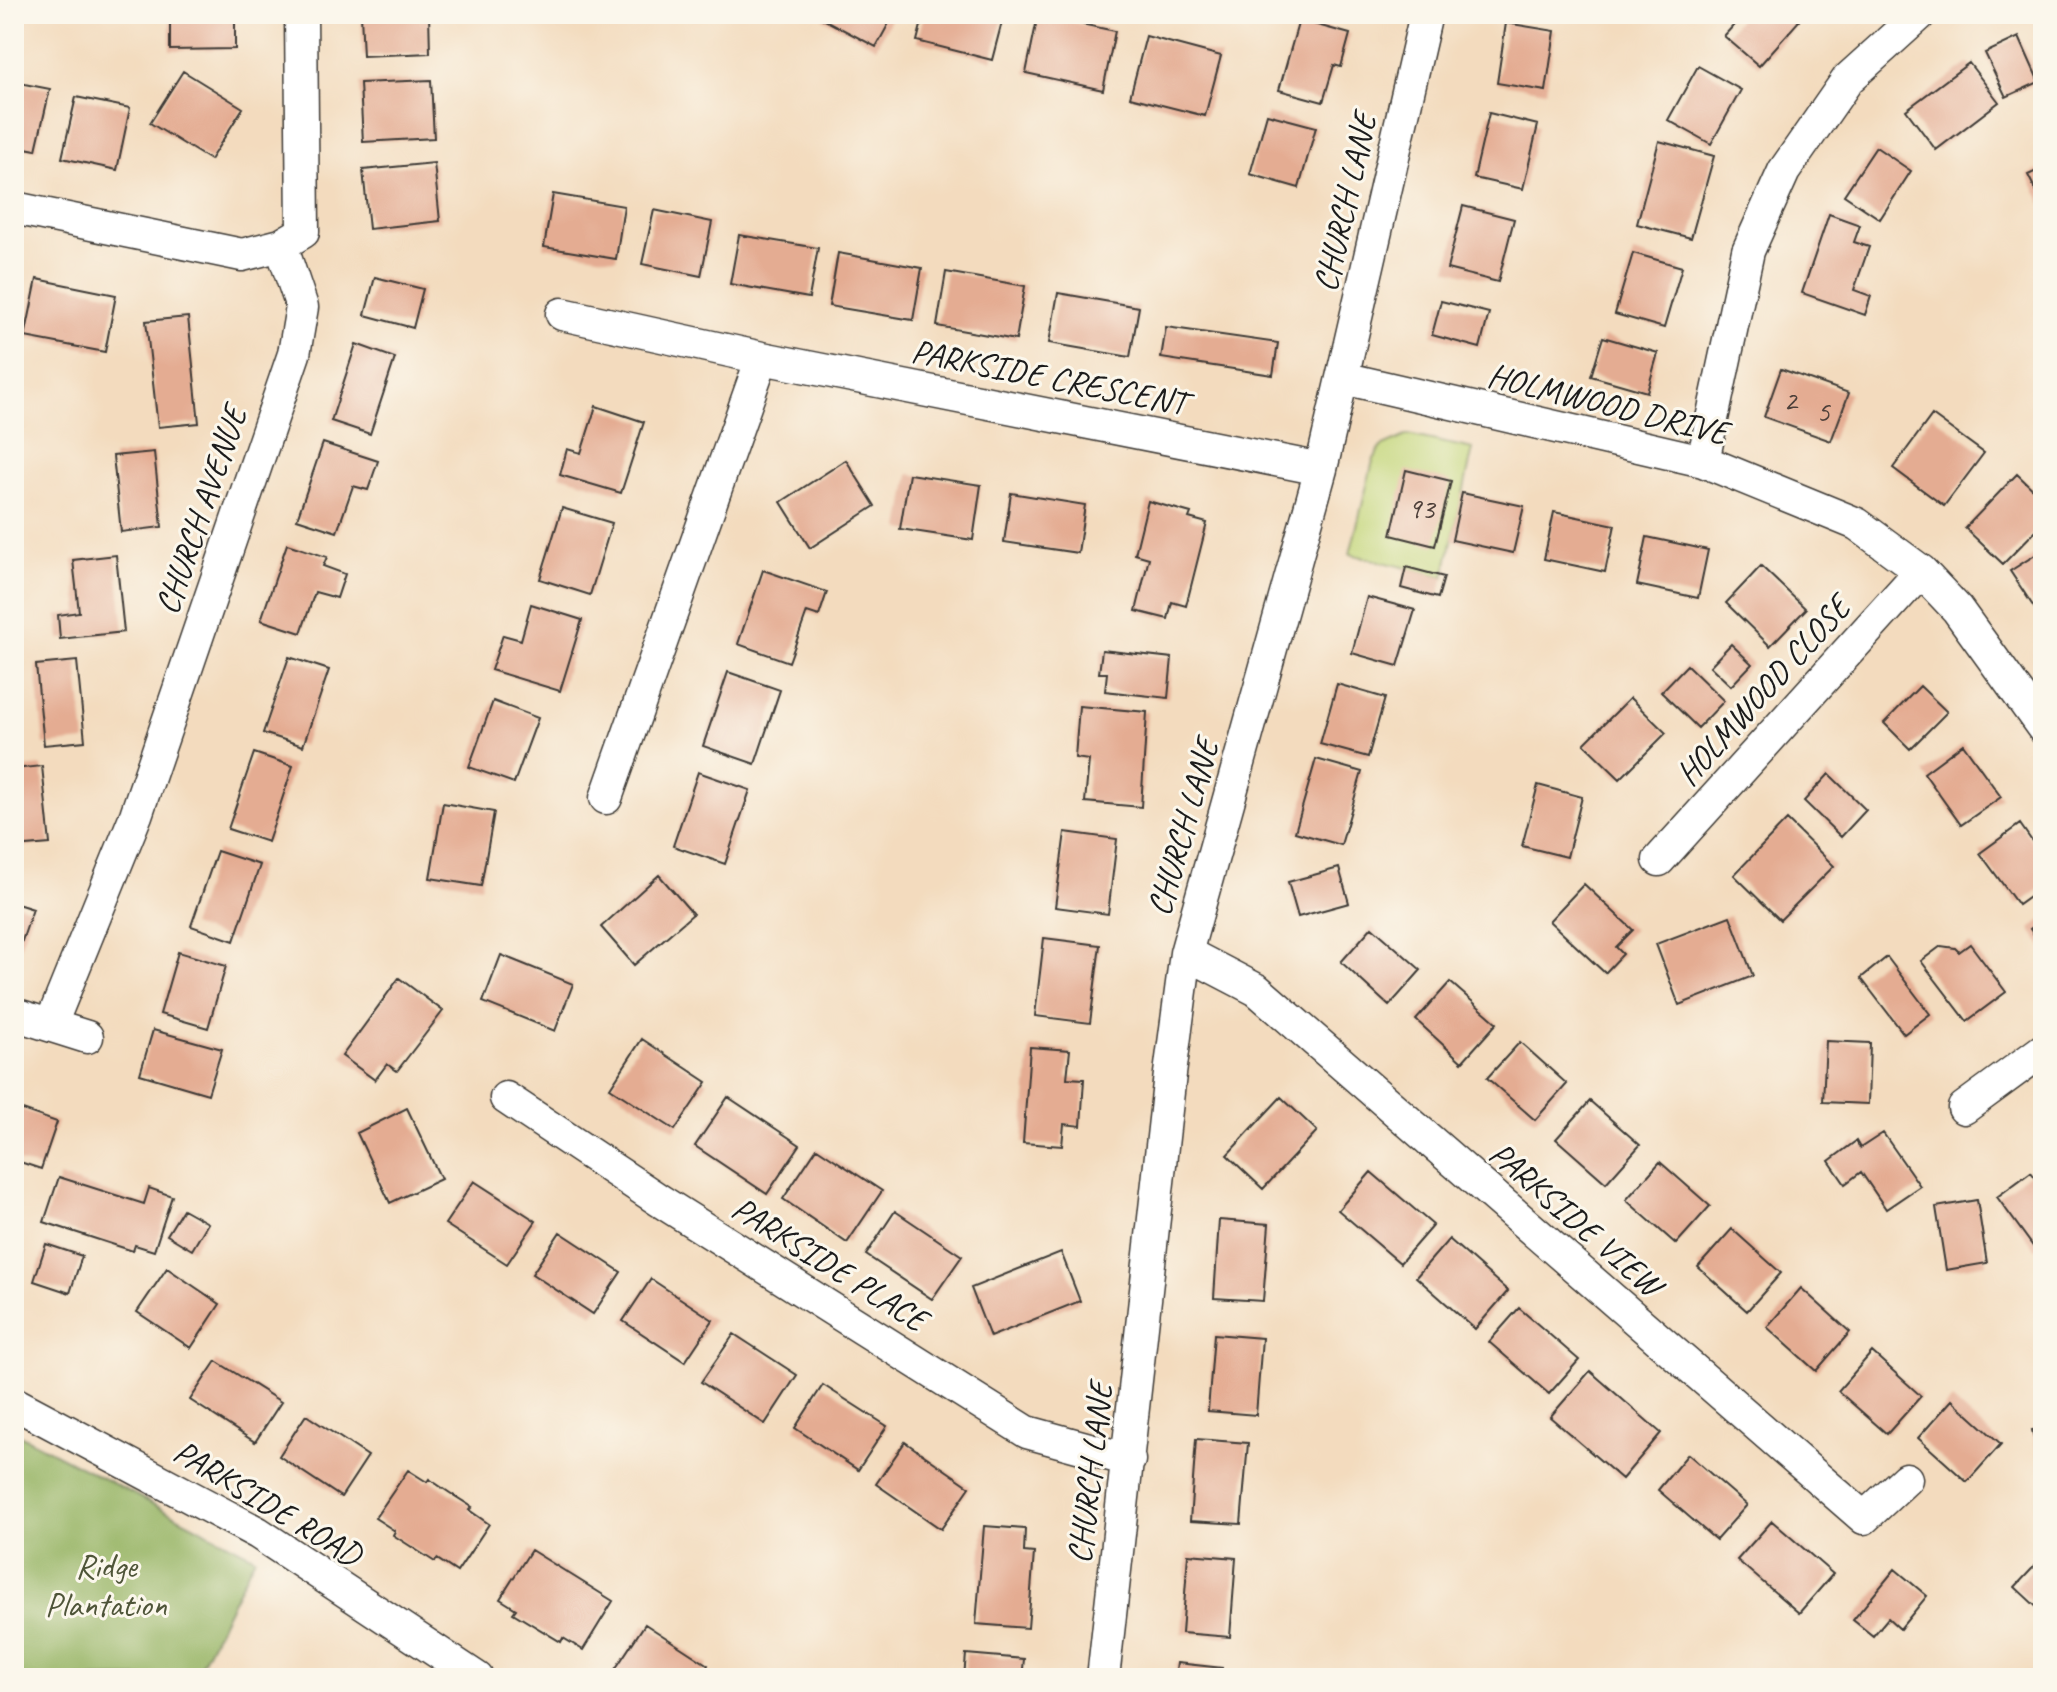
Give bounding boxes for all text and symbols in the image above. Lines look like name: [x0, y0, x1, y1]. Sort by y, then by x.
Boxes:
street label: CHURCH LANE: [1303, 105, 1387, 295]
street label: PARKSIDE CRESCENT: [908, 329, 1198, 426]
street label: HOLMWOOD DRIVE: [1484, 353, 1736, 455]
house number: 2: [1783, 381, 1799, 419]
house number: 5: [1816, 392, 1831, 430]
street label: CHURCH AVENUE: [145, 397, 257, 620]
house number: 93: [1408, 489, 1437, 527]
street label: HOLMWOOD CLOSE: [1666, 583, 1862, 794]
street label: CHURCH LANE: [1137, 730, 1229, 920]
street label: PARKSIDE VIEW: [1481, 1132, 1675, 1308]
street label: PARKSIDE PLACE: [724, 1186, 939, 1343]
street label: CHURCH LANE: [1057, 1376, 1122, 1566]
street label: PARKSIDE ROAD: [166, 1430, 372, 1577]
park label: Ridge Plantation: [45, 1544, 168, 1626]

